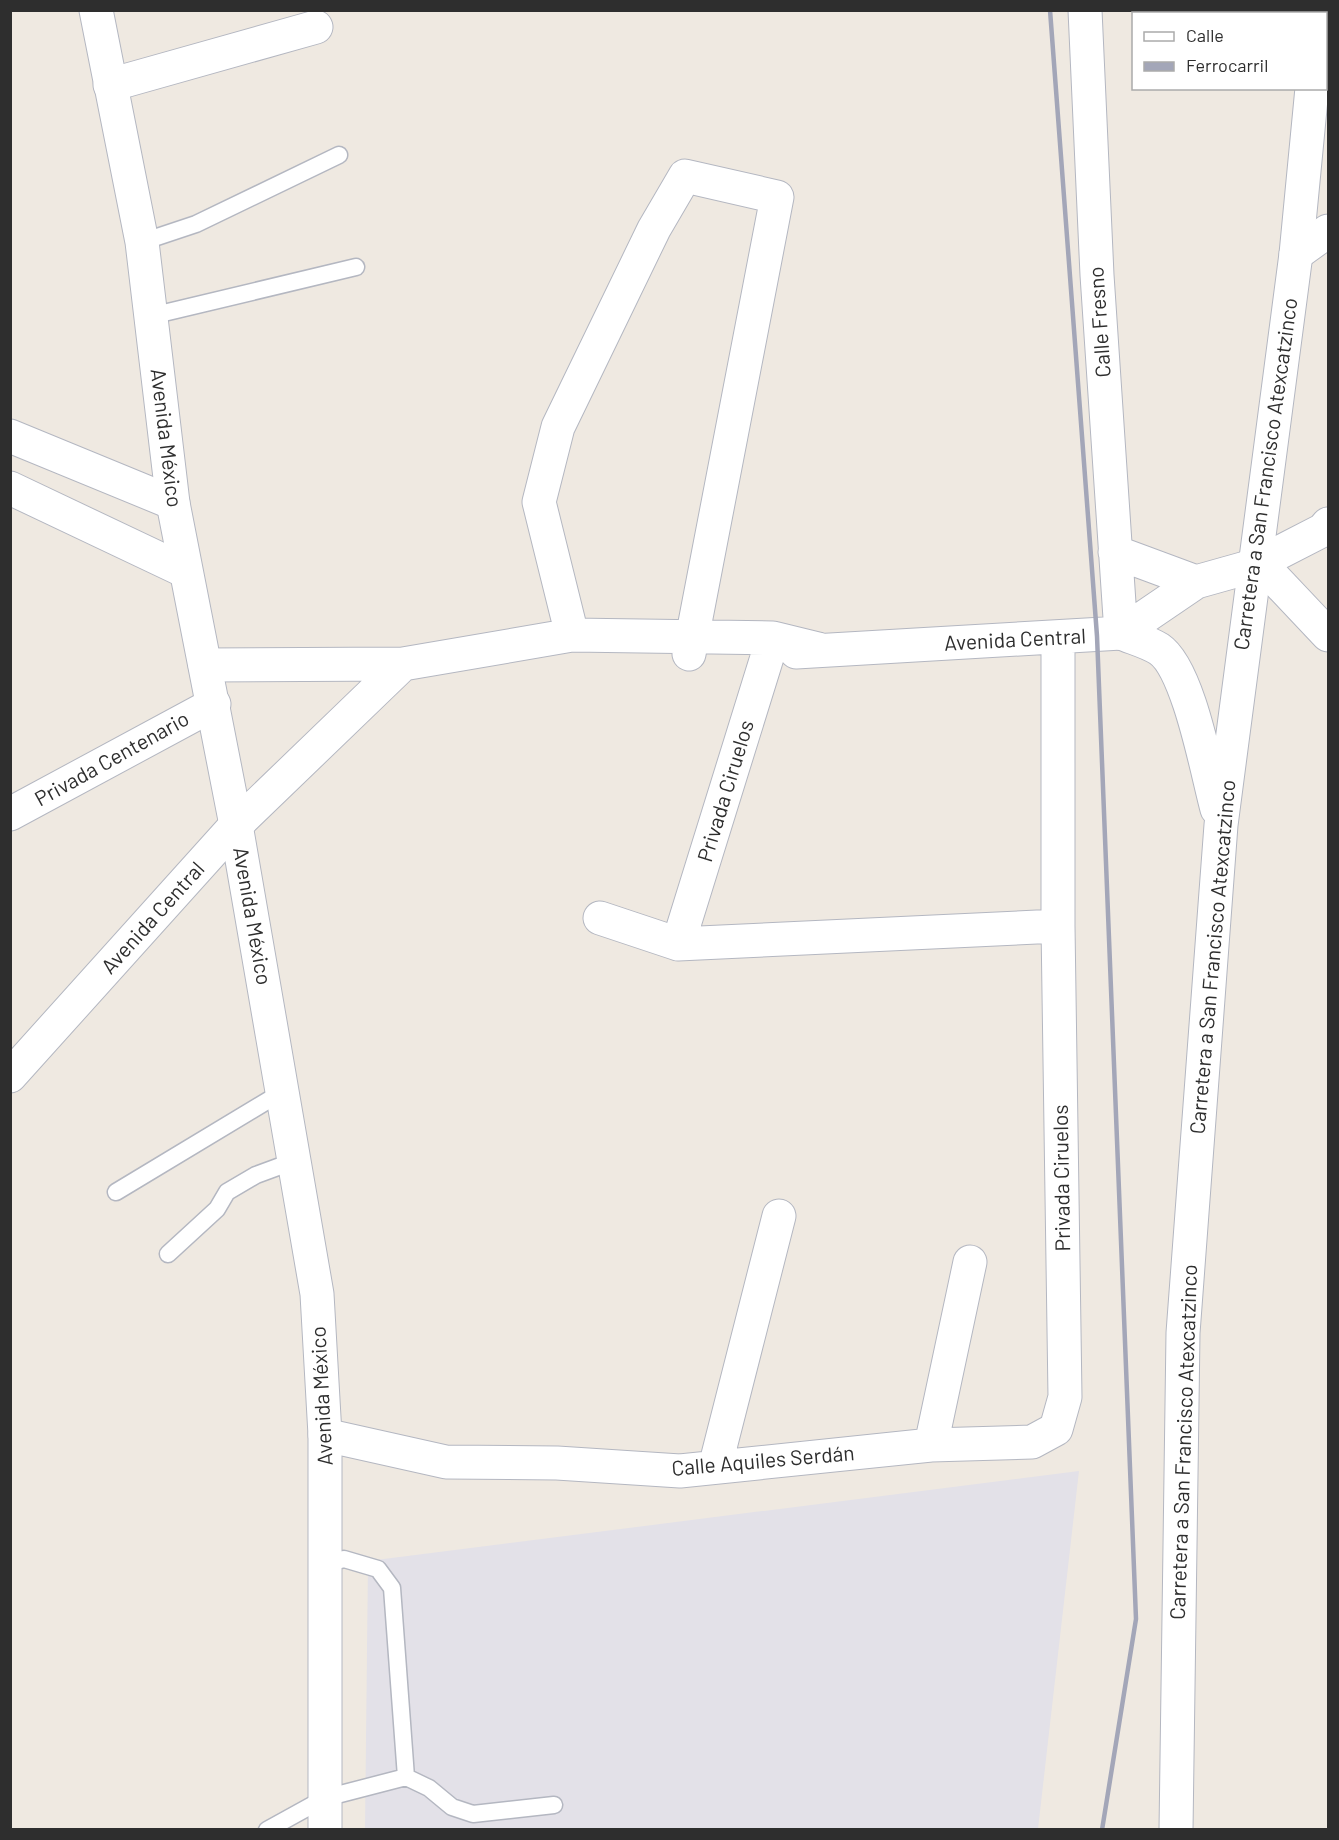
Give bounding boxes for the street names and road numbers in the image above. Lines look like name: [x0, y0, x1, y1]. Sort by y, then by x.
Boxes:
street label: Calle Fresno: [1082, 266, 1115, 379]
street label: Carretera a San Francisco Atexcatzinco: [1227, 296, 1302, 652]
street label: Avenida México: [147, 367, 188, 509]
street label: Avenida Central: [943, 622, 1087, 655]
street label: Privada Centenario: [30, 705, 193, 810]
street label: Privada Ciruelos: [691, 717, 758, 864]
street label: Carretera a San Francisco Atexcatzinco: [1184, 779, 1239, 1135]
street label: Avenida México: [229, 845, 278, 987]
street label: Avenida Central: [95, 856, 209, 978]
street label: Privada Ciruelos: [1047, 1104, 1074, 1252]
street label: Carretera a San Francisco Atexcatzinco: [1164, 1264, 1201, 1620]
street label: Avenida México: [304, 1326, 337, 1466]
street label: Calle Aquiles Serdán: [670, 1439, 855, 1480]

